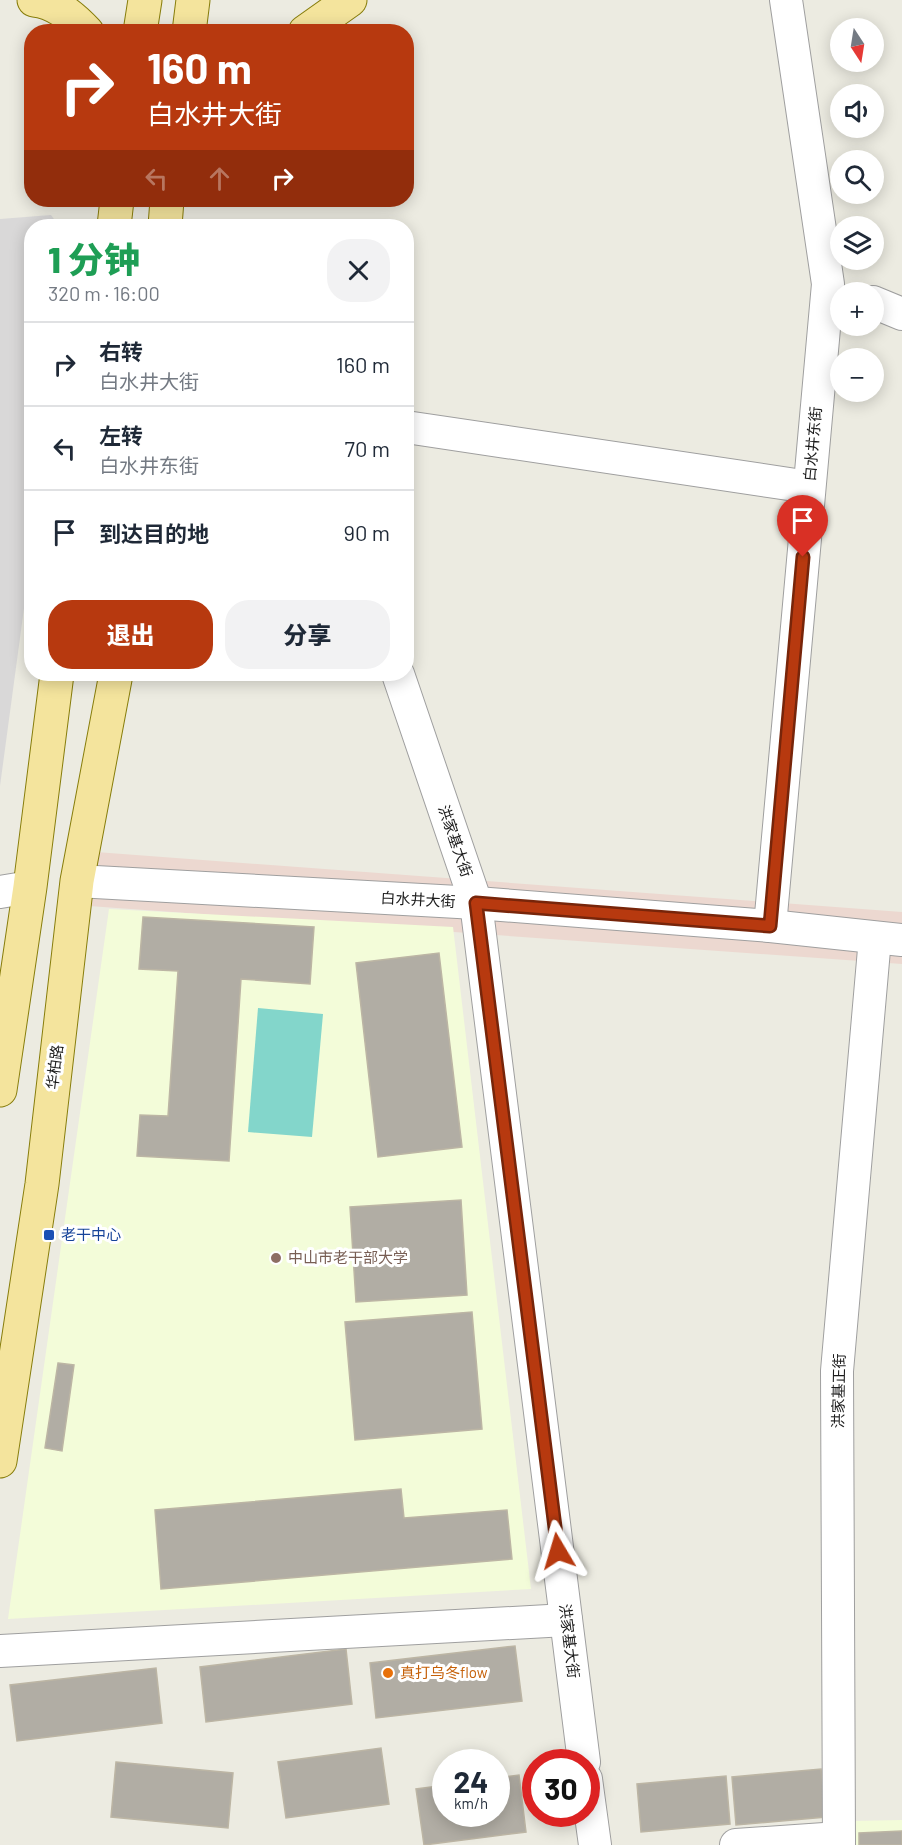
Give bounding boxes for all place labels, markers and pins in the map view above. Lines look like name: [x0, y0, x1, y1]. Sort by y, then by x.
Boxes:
pin: [777, 495, 828, 557]
place label: 老干中心: [61, 1225, 121, 1243]
marker: 老干中心: [42, 1228, 56, 1242]
place label: 中山市老干部大学: [288, 1248, 408, 1266]
marker: 中山市老干部大学: [269, 1251, 283, 1265]
place label: 真打乌冬flow: [400, 1663, 488, 1681]
marker: 真打乌冬flow: [381, 1666, 395, 1680]

